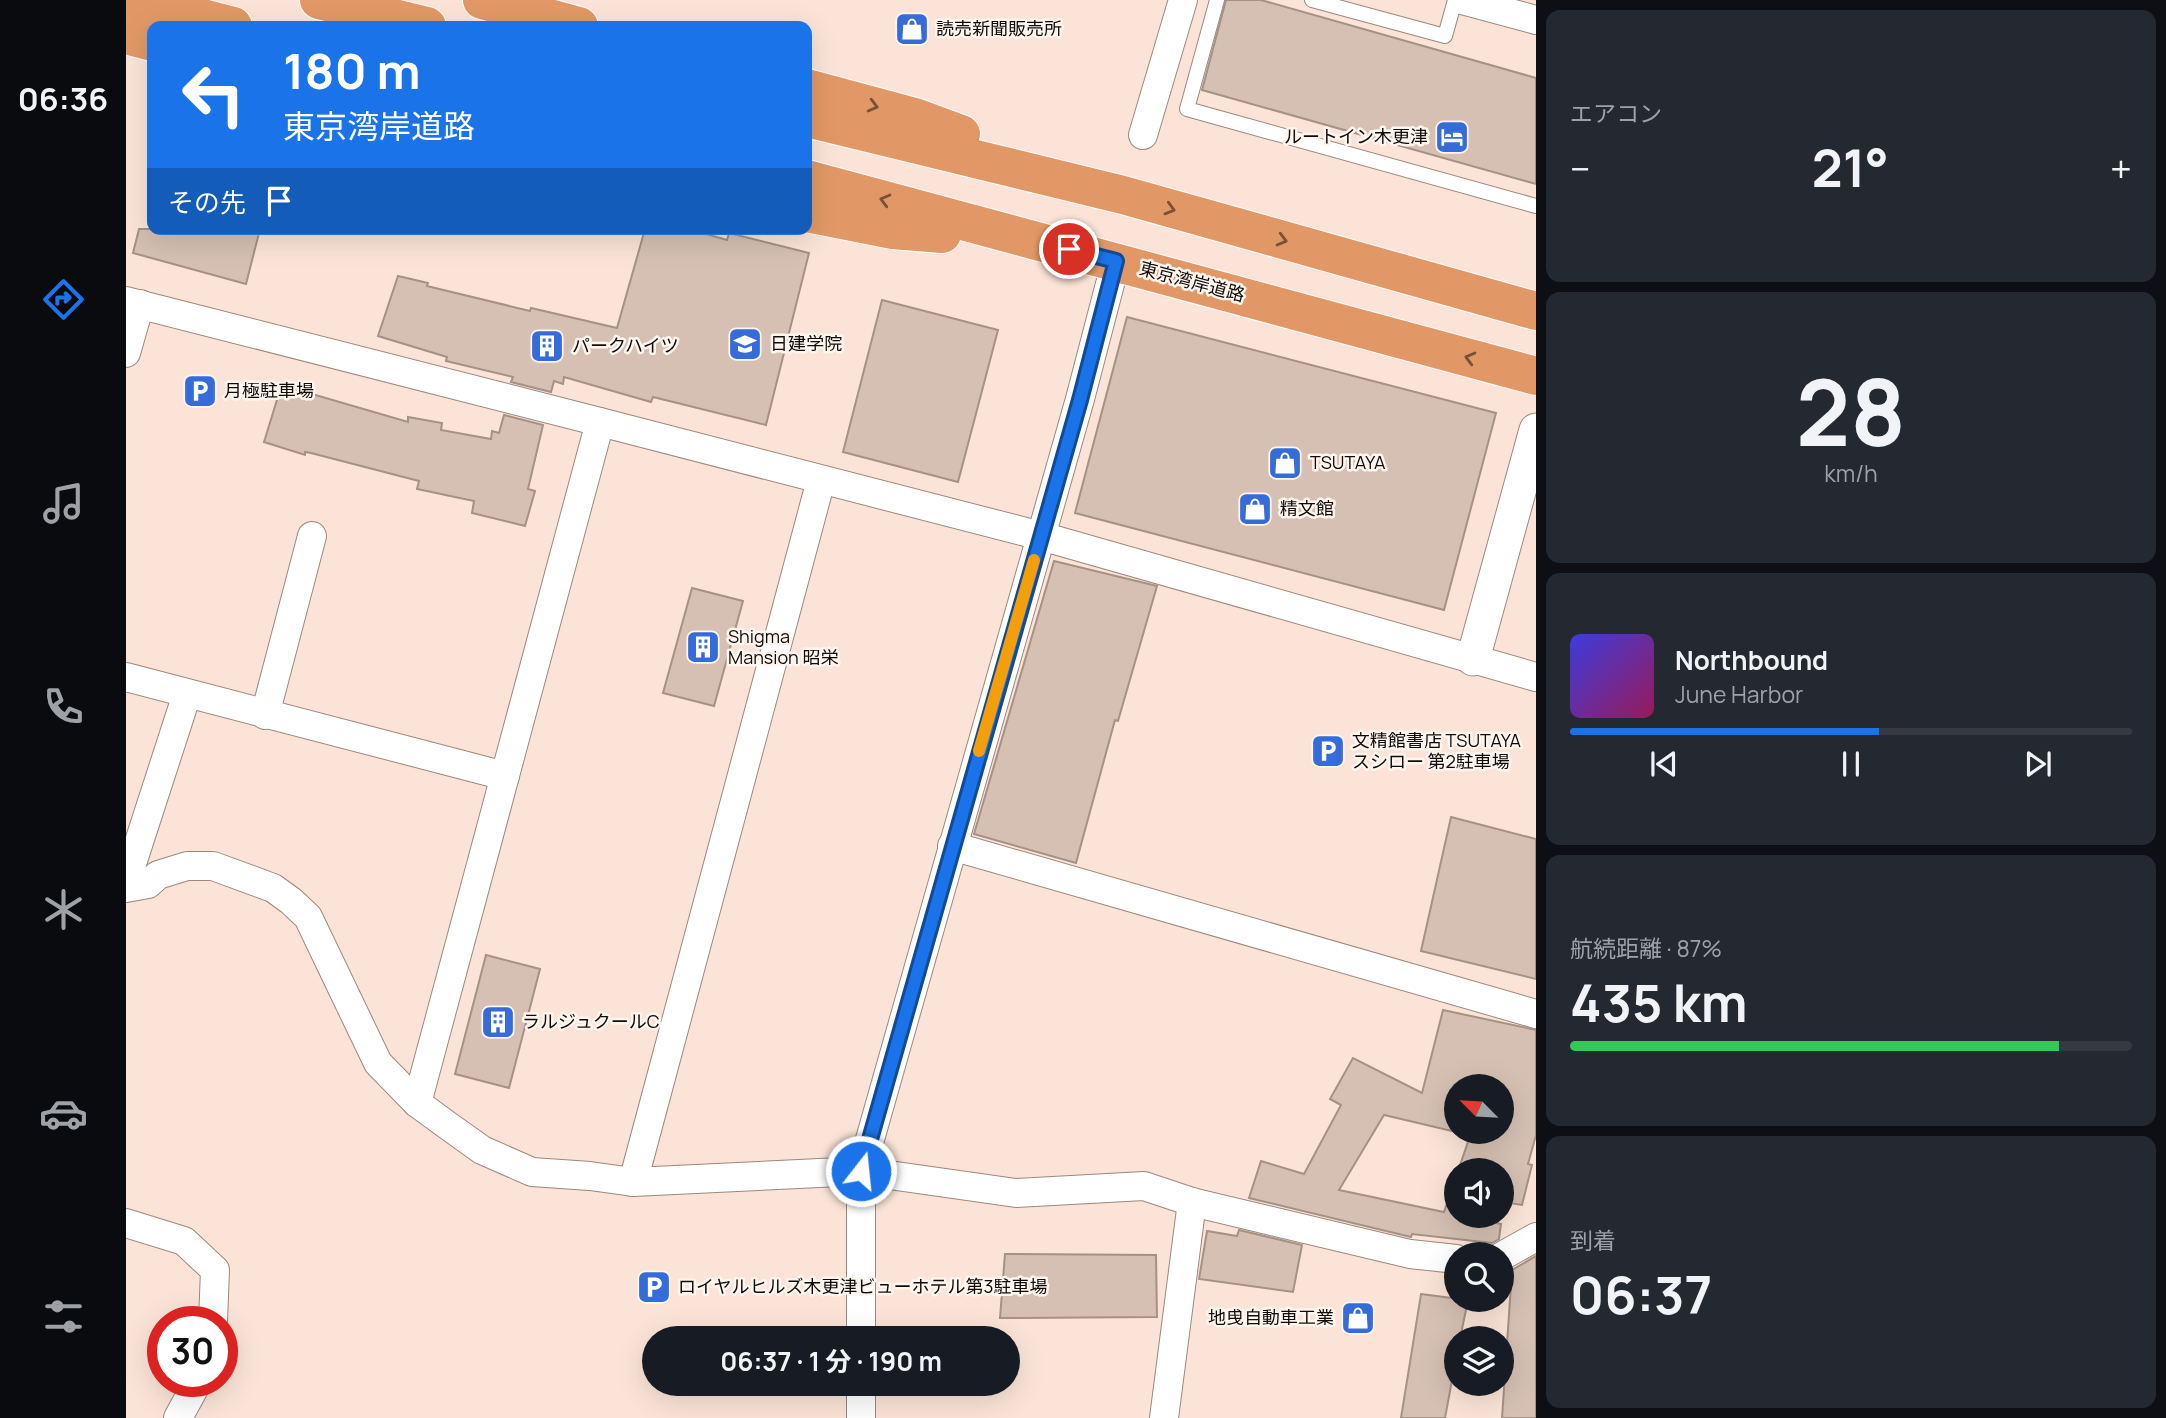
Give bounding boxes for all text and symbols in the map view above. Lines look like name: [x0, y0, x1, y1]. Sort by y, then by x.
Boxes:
shop icon: 読売新聞販売所: [893, 10, 931, 48]
place label: 読売新聞販売所: [936, 16, 1062, 40]
text: 180 m: [283, 37, 421, 104]
icon: left: [168, 49, 259, 140]
text: 06:36: [18, 77, 108, 121]
one-way arrow: [866, 97, 878, 112]
text: エアコン: [1570, 97, 1662, 129]
text: 東京湾岸道路: [283, 104, 475, 148]
hotel icon: ルートイン木更津: [1433, 118, 1471, 156]
place label: ルートイン木更津: [1284, 124, 1428, 148]
text: 21°: [1812, 132, 1889, 203]
text: −: [1570, 142, 1591, 194]
text: +: [2110, 142, 2132, 194]
icon: arrive: [260, 182, 298, 220]
text: その先: [168, 184, 246, 220]
one-way arrow: [879, 194, 891, 208]
one-way arrow: [1164, 200, 1176, 215]
pin: [1039, 219, 1099, 279]
icon: arrive: [1050, 230, 1088, 268]
one-way arrow: [1276, 232, 1288, 246]
street label: 東京湾岸道路: [1137, 255, 1248, 307]
icon: directions: [39, 275, 88, 324]
school or university icon: 日建学院: [726, 325, 764, 363]
building icon: パークハイツ: [528, 327, 566, 365]
place label: 日建学院: [770, 331, 842, 355]
place label: パークハイツ: [572, 333, 679, 357]
text: 28: [1796, 349, 1906, 473]
one-way arrow: [1464, 351, 1476, 366]
parking icon: 月極駐車場: [181, 372, 219, 410]
place label: 月極駐車場: [224, 378, 314, 402]
shop icon: TSUTAYA: [1266, 444, 1304, 482]
place label: TSUTAYA: [1310, 450, 1386, 474]
text: km/h: [1824, 457, 1878, 489]
icon: music: [39, 479, 88, 528]
shop icon: 精文館: [1236, 490, 1274, 528]
place label: 精文館: [1280, 496, 1334, 520]
place label: Shigma Mansion 昭栄: [728, 624, 838, 669]
building icon: Shigma Mansion 昭栄: [684, 628, 722, 666]
text: Northbound: [1675, 642, 1828, 678]
text: June Harbor: [1675, 678, 1803, 710]
icon: phone: [39, 682, 88, 731]
place label: 文精館書店 TSUTAYA スシロー 第2駐車場: [1352, 728, 1522, 773]
parking icon: 文精館書店 TSUTAYA スシロー 第2駐車場: [1309, 732, 1347, 770]
icon: previous: [1645, 745, 1683, 783]
icon: pause: [1832, 745, 1870, 783]
icon: next: [2019, 745, 2057, 783]
icon: climate: [39, 885, 88, 934]
text: 航続距離 · 87%: [1570, 932, 1722, 964]
text: 435 km: [1570, 967, 1747, 1038]
building icon: ラルジュクールC: [479, 1003, 517, 1041]
place label: ラルジュクールC: [522, 1009, 660, 1033]
north arrow: [1444, 1074, 1514, 1144]
map controls: [1444, 1074, 1514, 1396]
icon: car: [39, 1089, 88, 1138]
position arrow: [824, 1134, 898, 1208]
button: sound: [1444, 1158, 1514, 1228]
text: 到着: [1570, 1224, 1616, 1256]
button: search: [1444, 1242, 1514, 1312]
text: 06:37: [1570, 1259, 1712, 1330]
parking icon: ロイヤルヒルズ木更津ビューホテル第3駐車場: [635, 1268, 673, 1306]
place label: ロイヤルヒルズ木更津ビューホテル第3駐車場: [678, 1274, 1047, 1298]
icon: filters: [39, 1292, 88, 1341]
shop icon: 地曵自動車工業: [1339, 1299, 1377, 1337]
place label: 地曵自動車工業: [1208, 1305, 1334, 1329]
speed limit sign: 30: [147, 1306, 238, 1397]
button: layers: [1444, 1326, 1514, 1396]
text: 06:37 · 1 分 · 190 m: [720, 1343, 942, 1379]

